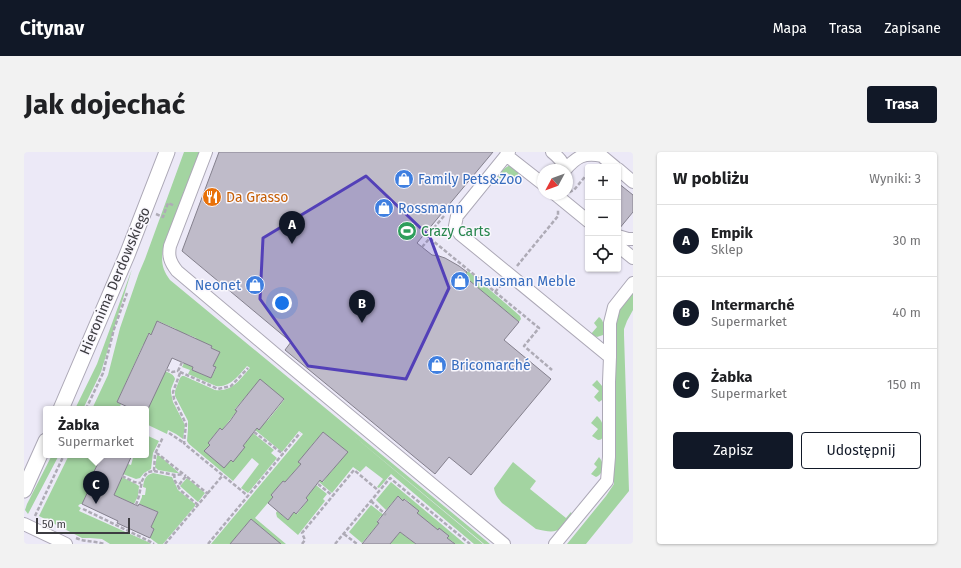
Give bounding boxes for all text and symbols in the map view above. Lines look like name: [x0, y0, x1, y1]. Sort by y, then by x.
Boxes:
text: Citynav: [20, 17, 84, 40]
text: Mapa: [773, 20, 807, 37]
text: Trasa: [829, 20, 862, 37]
text: Zapisane: [884, 20, 941, 37]
button: Trasa: [867, 86, 937, 123]
text: Jak dojechać: [24, 88, 185, 121]
north arrow: [537, 164, 573, 200]
map controls: [585, 164, 621, 272]
button: +: [585, 164, 621, 200]
shop icon: Family Pets&Zoo: [393, 168, 415, 190]
text: W pobliżu: [673, 168, 749, 189]
place label: Family Pets&Zoo: [418, 171, 523, 188]
text: Wyniki: 3: [869, 171, 921, 186]
restaurant icon: Da Grasso: [201, 186, 223, 208]
place label: Da Grasso: [226, 189, 289, 206]
shop icon: Rossmann: [373, 197, 395, 219]
place label: Rossmann: [398, 200, 463, 217]
button: −: [585, 200, 621, 236]
street label: Hieronima Derdowskiego: [76, 205, 154, 357]
pin: A: [279, 211, 305, 244]
sports icon: Crazy Carts: [396, 220, 418, 242]
place label: Crazy Carts: [421, 223, 491, 240]
text: Empik: [711, 224, 753, 242]
text: A: [682, 233, 690, 248]
text: 30 m: [893, 233, 921, 248]
button: locate: [585, 236, 621, 272]
text: Sklep: [711, 242, 743, 257]
shop icon: Hausman Meble: [449, 270, 471, 292]
place label: Hausman Meble: [474, 273, 576, 290]
shop icon: Neonet: [244, 274, 266, 296]
place label: Neonet: [195, 277, 242, 294]
pin: B: [349, 290, 375, 323]
your location: [272, 293, 292, 313]
text: Intermarché: [711, 296, 794, 314]
text: B: [682, 305, 690, 320]
text: 40 m: [892, 305, 921, 320]
text: Supermarket: [711, 314, 787, 329]
shop icon: Bricomarché: [426, 354, 448, 376]
place label: Bricomarché: [451, 357, 531, 374]
text: Żabka: [711, 368, 752, 386]
text: C: [682, 377, 690, 392]
text: 150 m: [887, 377, 921, 392]
text: Supermarket: [711, 386, 787, 401]
popup: [43, 406, 149, 458]
text: Żabka: [58, 416, 99, 434]
button: Zapisz: [673, 432, 793, 469]
button: Udostępnij: [801, 432, 921, 469]
text: Supermarket: [58, 434, 134, 449]
pin: C: [83, 471, 109, 504]
scale bar: [36, 516, 130, 535]
text: 50 m: [42, 518, 66, 531]

